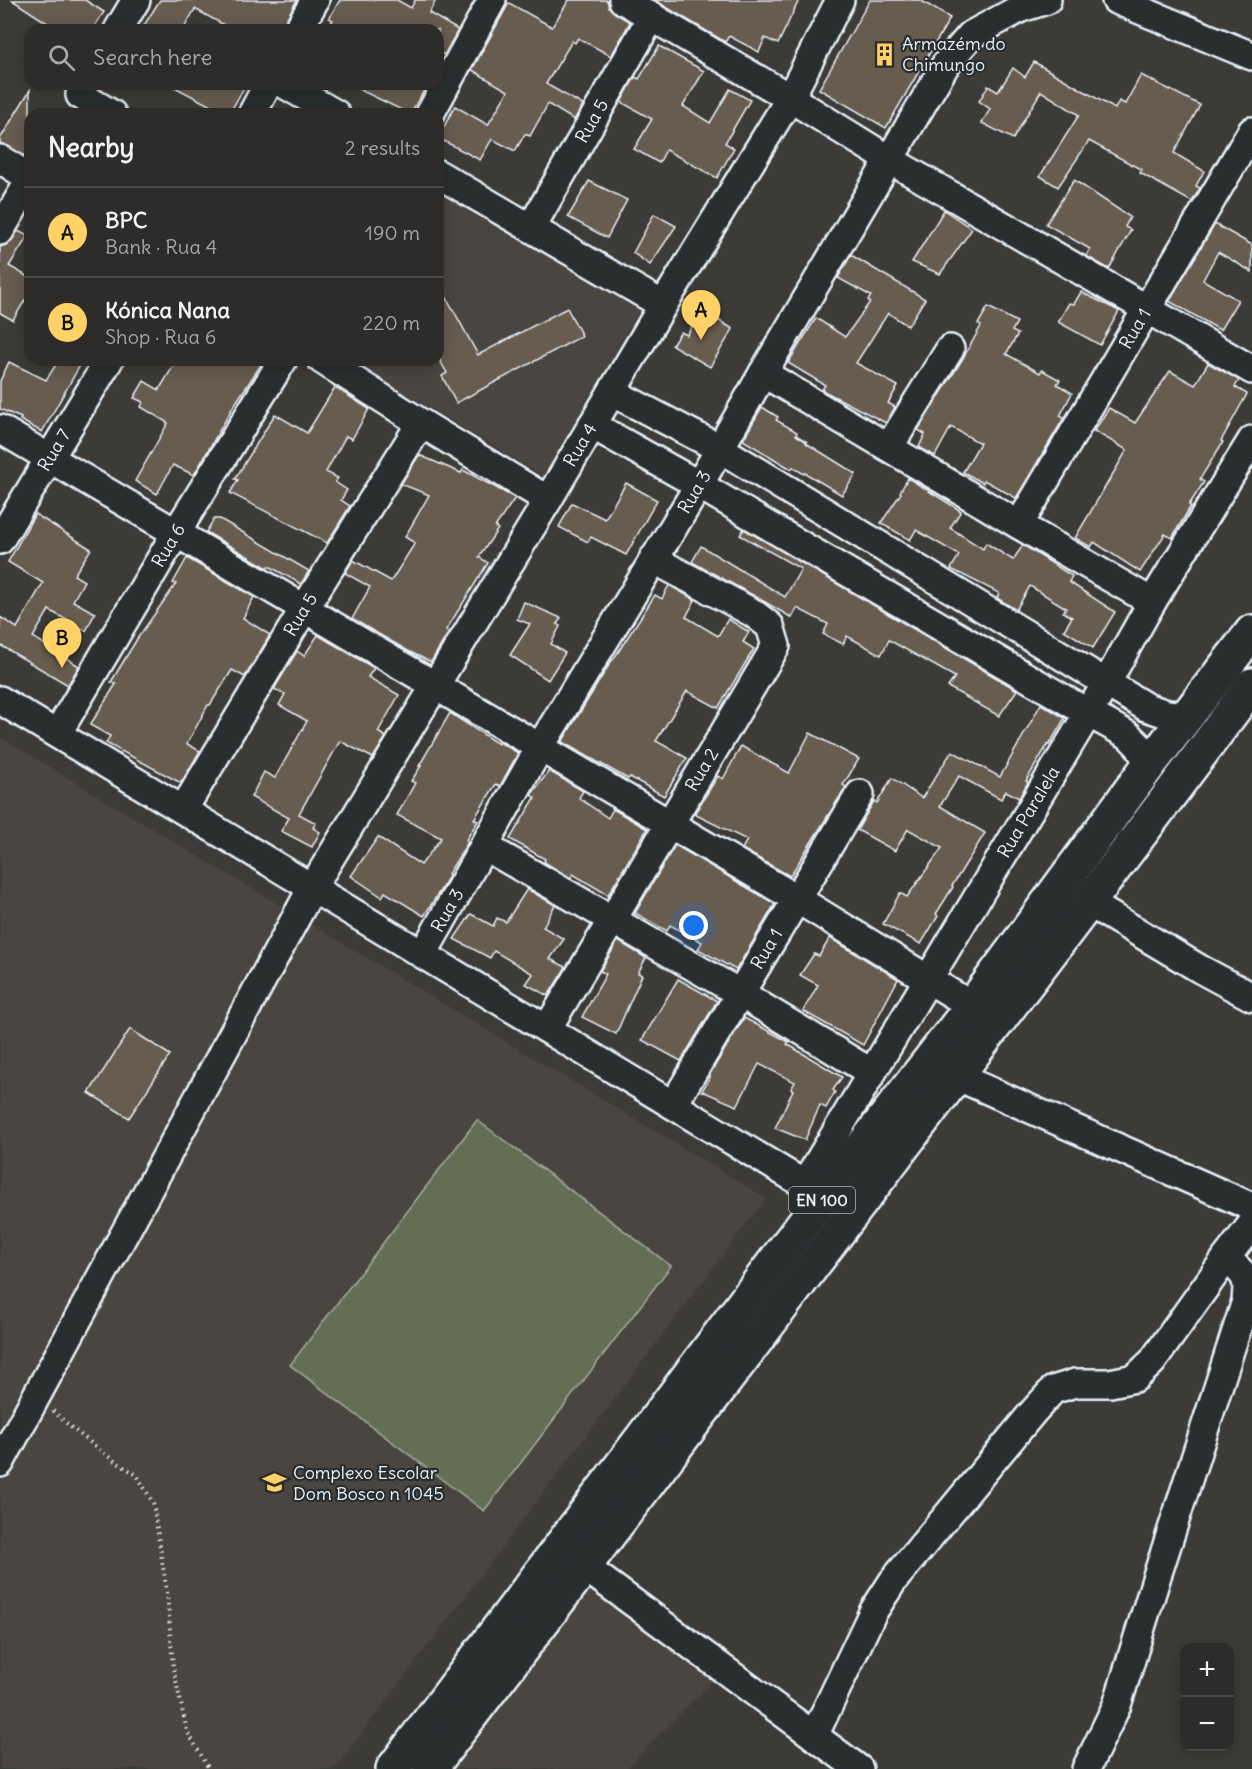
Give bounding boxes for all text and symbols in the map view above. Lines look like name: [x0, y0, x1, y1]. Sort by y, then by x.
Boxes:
search box: [24, 24, 444, 90]
place label: Armazém do Chimungo: [902, 32, 1006, 76]
icon: search: [45, 41, 78, 74]
building icon: Armazém do Chimungo: [871, 41, 897, 67]
text: Search here: [93, 43, 212, 71]
street label: Rua 5: [570, 95, 613, 147]
text: Nearby: [48, 131, 134, 164]
text: 2 results: [345, 135, 420, 160]
text: BPC: [105, 206, 147, 234]
text: A: [61, 220, 74, 245]
text: 190 m: [365, 220, 420, 245]
text: Bank · Rua 4: [105, 234, 217, 259]
pin: A: [682, 290, 720, 340]
text: Kónica Nana: [105, 296, 230, 324]
street label: Rua 1: [1114, 304, 1156, 353]
text: B: [61, 310, 74, 335]
text: 220 m: [363, 310, 420, 335]
text: Shop · Rua 6: [105, 324, 216, 349]
street label: Rua 4: [558, 419, 602, 471]
street label: Rua 7: [32, 424, 76, 475]
street label: Rua 3: [672, 466, 716, 518]
street label: Rua 6: [146, 519, 190, 571]
street label: Rua 5: [278, 588, 322, 640]
pin: B: [42, 618, 82, 668]
street label: Rua 2: [680, 744, 723, 795]
street label: Rua Paralela: [992, 762, 1065, 862]
street label: Rua 3: [426, 884, 469, 936]
your location: [679, 911, 708, 940]
street label: Rua 1: [745, 924, 787, 973]
road number: EN 100: [789, 1187, 855, 1213]
place label: Complexo Escolar Dom Bosco n 1045: [293, 1461, 444, 1505]
school or university icon: Complexo Escolar Dom Bosco n 1045: [262, 1470, 288, 1496]
map controls: [1180, 1643, 1234, 1751]
button: +: [1180, 1643, 1234, 1697]
button: −: [1180, 1697, 1234, 1751]

